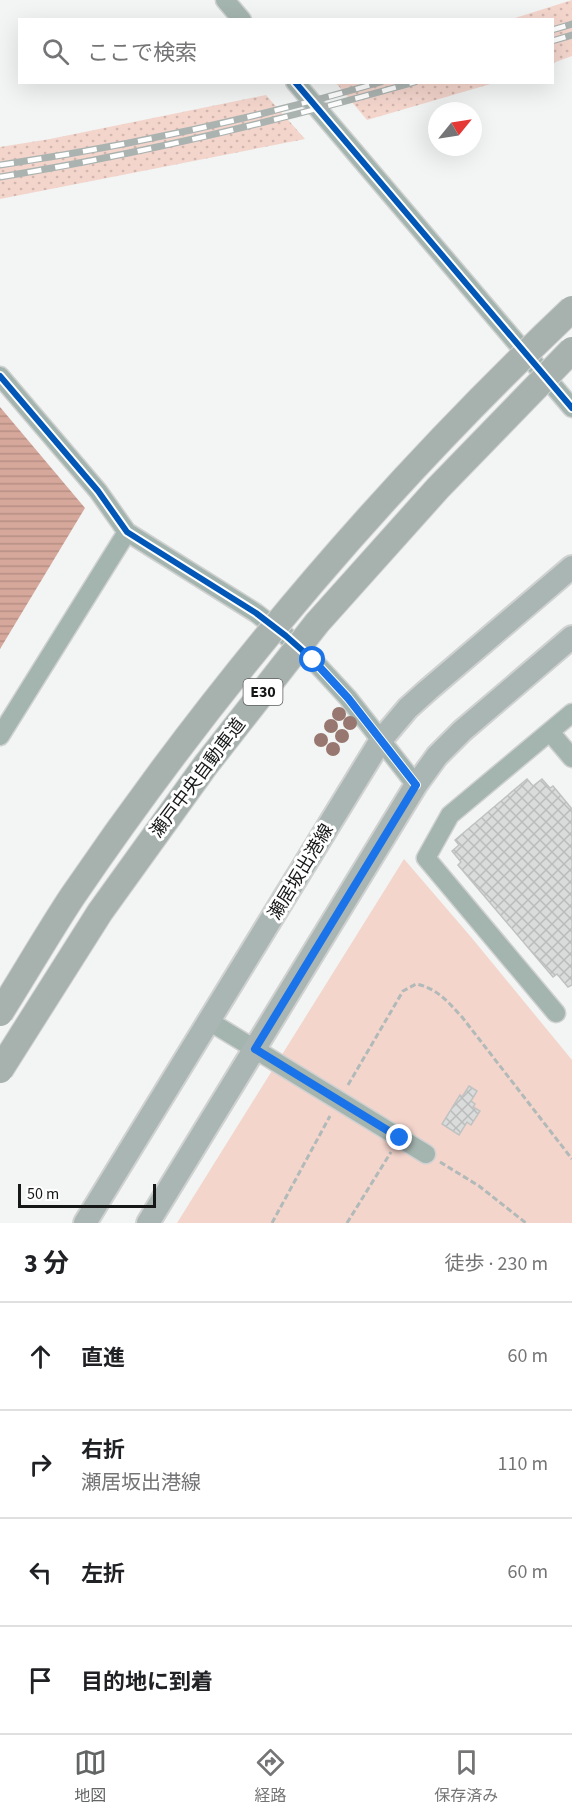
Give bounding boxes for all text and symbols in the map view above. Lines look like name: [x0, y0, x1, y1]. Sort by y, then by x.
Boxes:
search box: [18, 18, 554, 84]
icon: search: [39, 35, 72, 68]
text: ここで検索: [87, 37, 197, 69]
north arrow: [428, 102, 482, 156]
route start: [299, 646, 325, 672]
road number: E30: [244, 679, 282, 705]
street label: 瀬戸中央自動車道: [145, 713, 251, 843]
street label: 瀬居坂出港線: [262, 819, 340, 925]
route end: [386, 1124, 412, 1150]
scale bar: [18, 1181, 156, 1208]
text: 50 m: [27, 1183, 59, 1205]
text: 3 分: [24, 1245, 69, 1282]
text: 徒歩 · 230 m: [445, 1250, 548, 1278]
icon: ahead: [24, 1340, 57, 1373]
text: 直進: [81, 1342, 125, 1374]
text: 60 m: [508, 1342, 548, 1370]
text: 右折: [81, 1434, 125, 1466]
icon: right: [24, 1448, 57, 1481]
text: 110 m: [498, 1450, 548, 1478]
text: 瀬居坂出港線: [81, 1469, 201, 1497]
icon: left: [24, 1556, 57, 1589]
text: 左折: [81, 1558, 125, 1590]
text: 60 m: [508, 1558, 548, 1586]
icon: arrive: [24, 1664, 57, 1697]
text: 目的地に到着: [81, 1666, 213, 1698]
tab: 地図: [74, 1746, 107, 1807]
tab: 経路: [254, 1746, 287, 1807]
tab: 保存済み: [434, 1746, 498, 1807]

